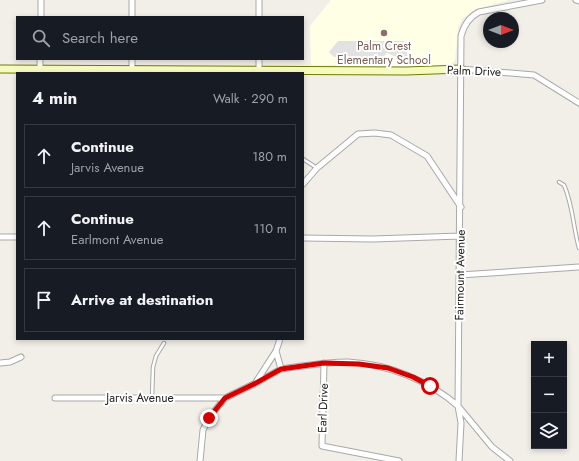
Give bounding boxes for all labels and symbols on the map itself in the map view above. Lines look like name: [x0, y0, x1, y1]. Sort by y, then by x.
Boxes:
north arrow: [483, 12, 519, 48]
marker: Palm Crest Elementary School: [379, 28, 389, 38]
place label: Palm Crest Elementary School: [337, 37, 431, 69]
street label: Palm Drive: [447, 61, 501, 81]
street label: Fairmount Avenue: [450, 229, 470, 321]
route start: [421, 377, 439, 395]
street label: Earl Drive: [313, 383, 333, 433]
street label: Jarvis Avenue: [104, 389, 174, 407]
route end: [200, 409, 218, 427]

